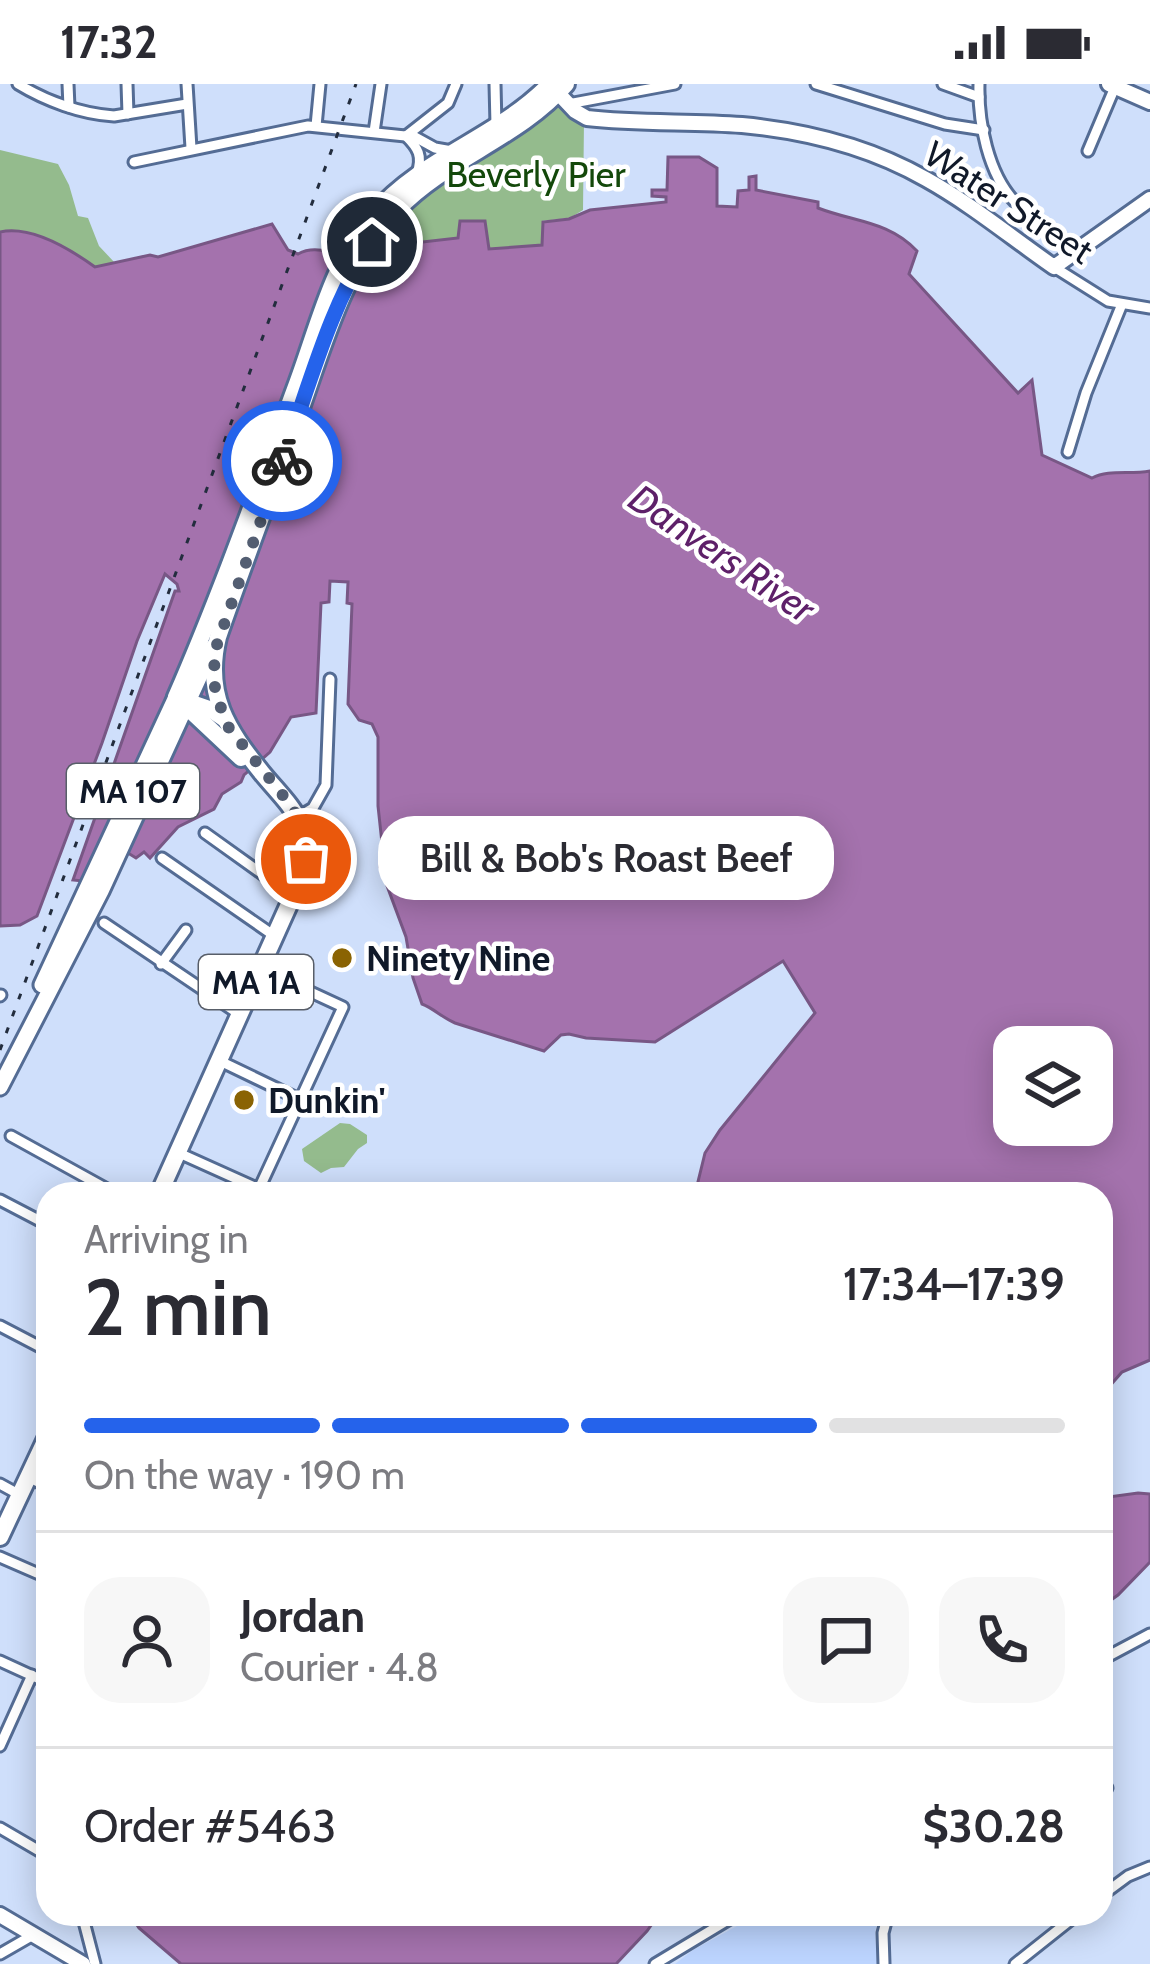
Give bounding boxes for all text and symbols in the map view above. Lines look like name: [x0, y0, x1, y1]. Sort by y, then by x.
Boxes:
text: 17:32: [60, 15, 158, 69]
street label: Water Street: [917, 131, 1101, 273]
park label: Beverly Pier: [446, 152, 626, 196]
pin: [321, 191, 423, 293]
icon: home: [339, 209, 405, 275]
courier: [222, 401, 342, 521]
icon: bike: [249, 428, 315, 494]
water label: Danvers River: [620, 473, 826, 634]
road number: MA 107: [67, 764, 199, 818]
pin: [255, 808, 357, 910]
callout: Bill & Bob's Roast Beef: [378, 817, 834, 901]
icon: bag: [273, 826, 339, 892]
text: Bill & Bob's Roast Beef: [419, 834, 793, 882]
place label: Ninety Nine: [366, 936, 550, 980]
marker: Ninety Nine: [329, 945, 355, 971]
road number: MA 1A: [199, 955, 313, 1009]
map controls: [993, 1026, 1113, 1146]
button: layers: [993, 1026, 1113, 1146]
place label: Dunkin': [268, 1078, 385, 1122]
marker: Dunkin': [231, 1087, 257, 1113]
text: Arriving in: [84, 1215, 248, 1263]
text: 17:34–17:39: [843, 1257, 1065, 1311]
text: 2 min: [84, 1260, 272, 1355]
text: On the way · 190 m: [84, 1451, 405, 1499]
button: person: [84, 1577, 210, 1703]
button: chat: [783, 1577, 909, 1703]
button: phone: [939, 1577, 1065, 1703]
text: Jordan: [240, 1589, 365, 1643]
text: Courier · 4.8: [240, 1643, 439, 1691]
text: Order #5463: [84, 1799, 336, 1853]
text: $30.28: [922, 1799, 1065, 1853]

